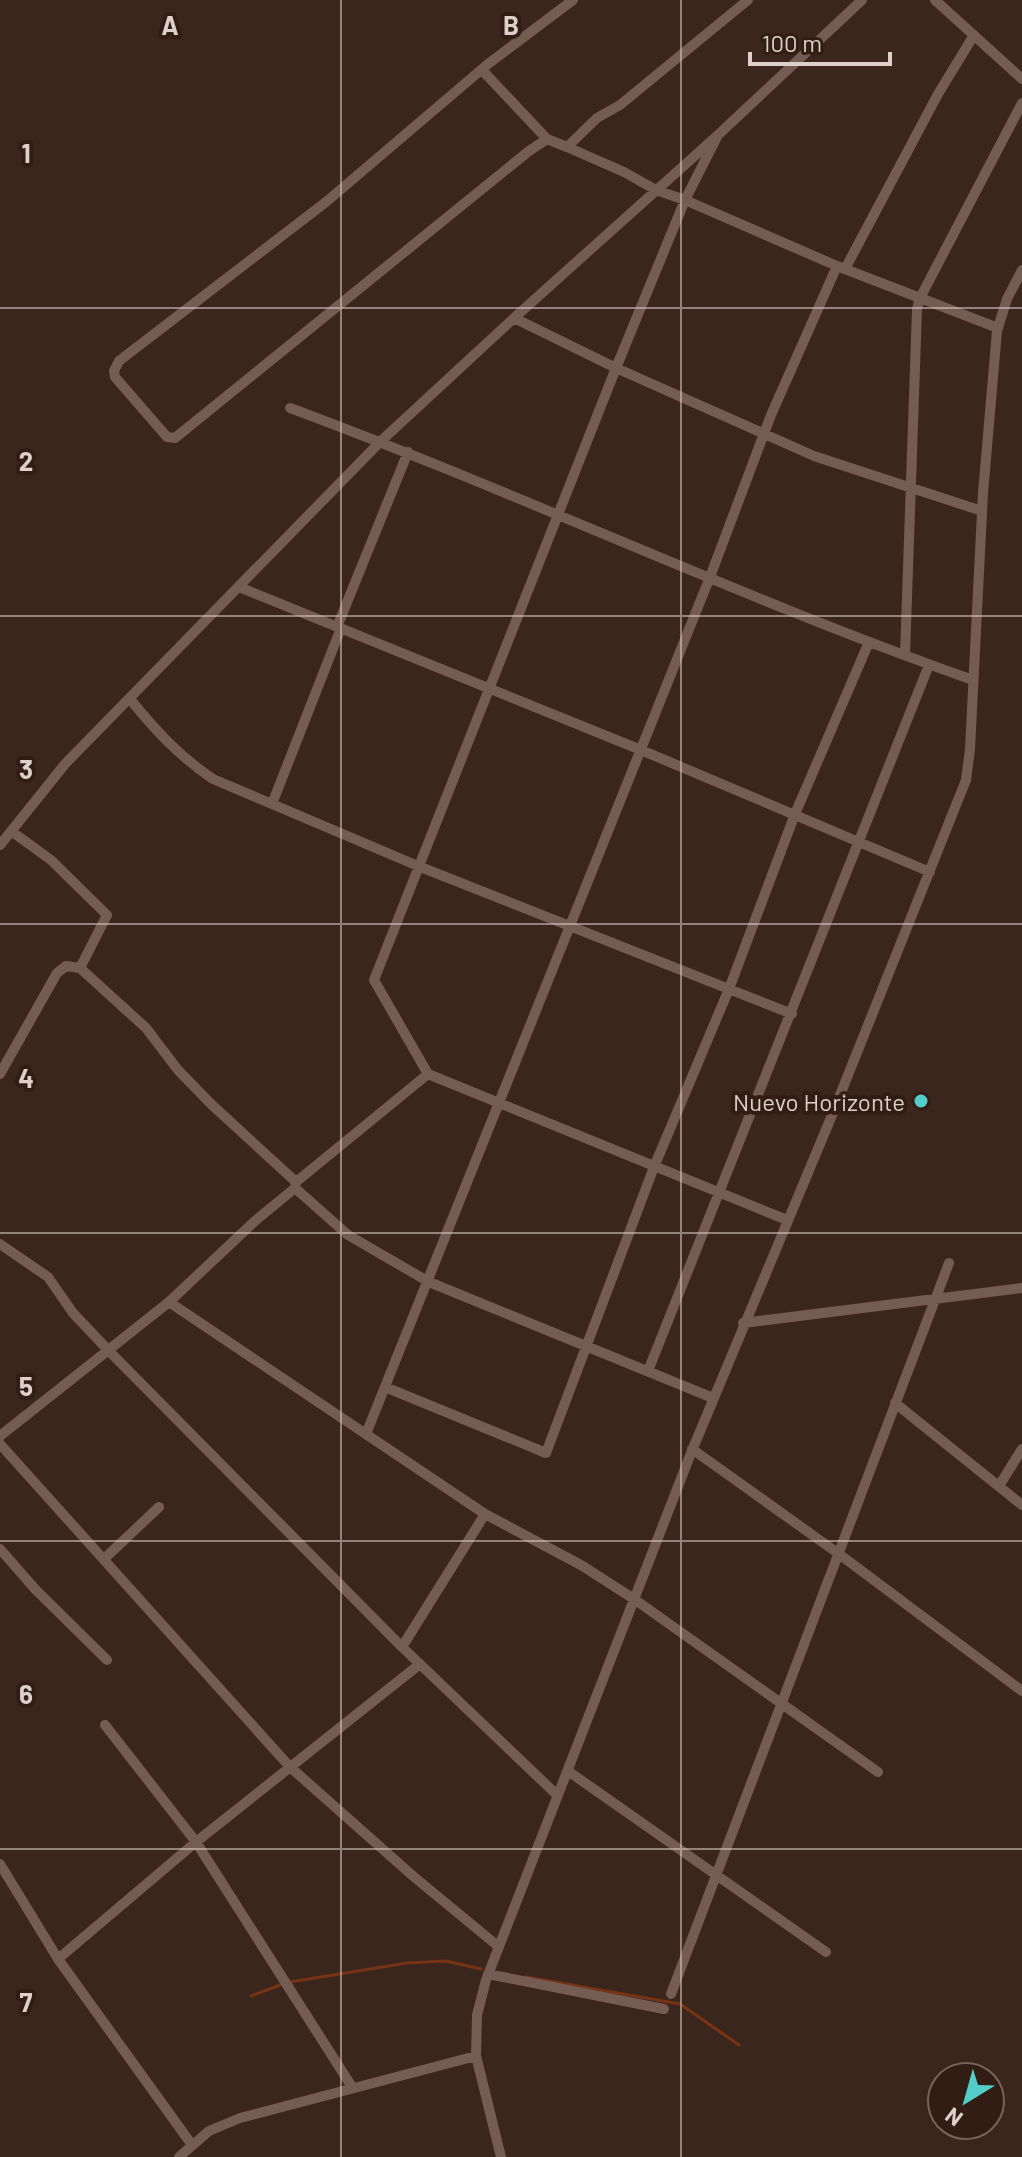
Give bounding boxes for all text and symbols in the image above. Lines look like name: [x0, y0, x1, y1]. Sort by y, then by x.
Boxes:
text: A: [161, 9, 179, 40]
text: B: [503, 9, 519, 40]
scale bar: [750, 16, 890, 66]
text: 100 m: [762, 28, 822, 57]
text: 1: [21, 137, 31, 168]
text: 2: [19, 445, 33, 476]
text: 3: [19, 753, 33, 784]
text: 4: [18, 1062, 34, 1093]
place label: Nuevo Horizonte: [733, 1087, 905, 1116]
marker: Nuevo Horizonte: [912, 1092, 930, 1110]
text: 5: [19, 1370, 33, 1401]
text: 6: [19, 1678, 33, 1709]
text: 7: [20, 1986, 33, 2017]
north arrow: [926, 2061, 1006, 2141]
text: N: [940, 2103, 967, 2133]

